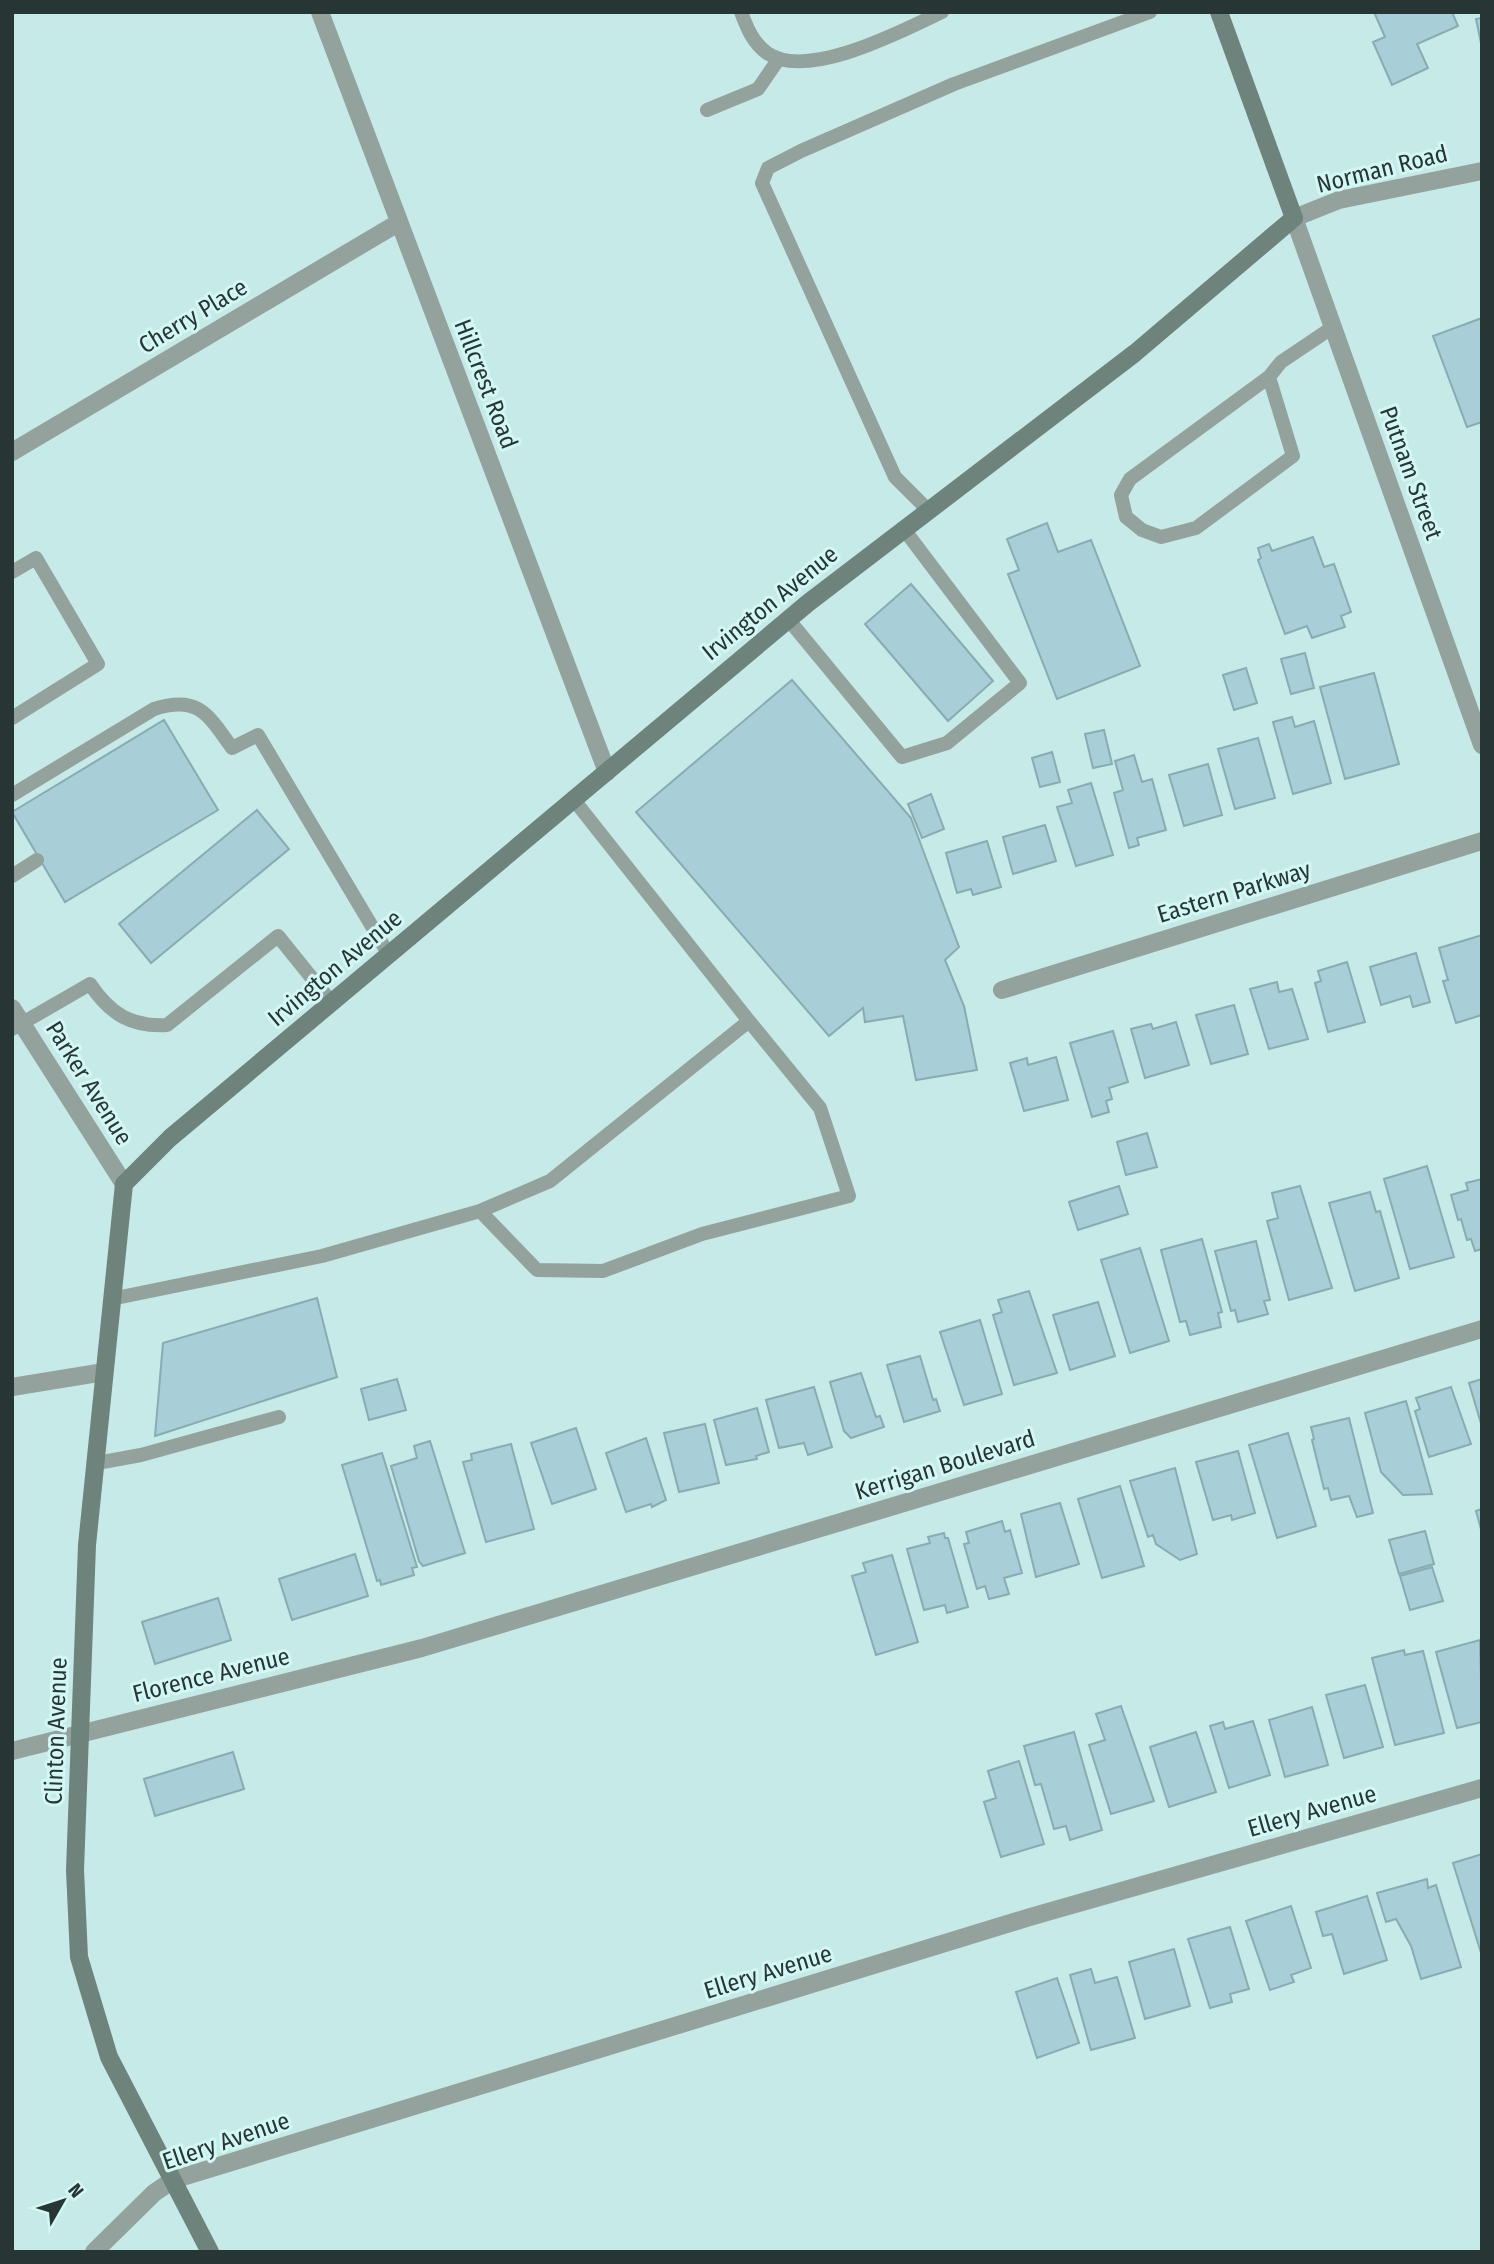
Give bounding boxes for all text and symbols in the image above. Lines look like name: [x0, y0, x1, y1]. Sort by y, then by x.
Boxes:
street label: Norman Road: [1314, 139, 1450, 199]
street label: Cherry Place: [134, 273, 252, 359]
street label: Hillcrest Road: [448, 315, 524, 453]
street label: Putnam Street: [1374, 402, 1448, 544]
street label: Irvington Avenue: [697, 540, 843, 666]
street label: Eastern Parkway: [1154, 855, 1314, 929]
street label: Irvington Avenue: [262, 904, 408, 1032]
street label: Parker Avenue: [40, 1016, 138, 1150]
street label: Kerrigan Boulevard: [852, 1424, 1038, 1506]
street label: Florence Avenue: [130, 1642, 292, 1708]
street label: Clinton Avenue: [39, 1657, 73, 1805]
street label: Ellery Avenue: [1245, 1779, 1379, 1843]
street label: Ellery Avenue: [701, 1939, 835, 2005]
street label: Ellery Avenue: [159, 2106, 293, 2176]
north arrow: [28, 2166, 98, 2236]
text: N: [63, 2179, 88, 2202]

